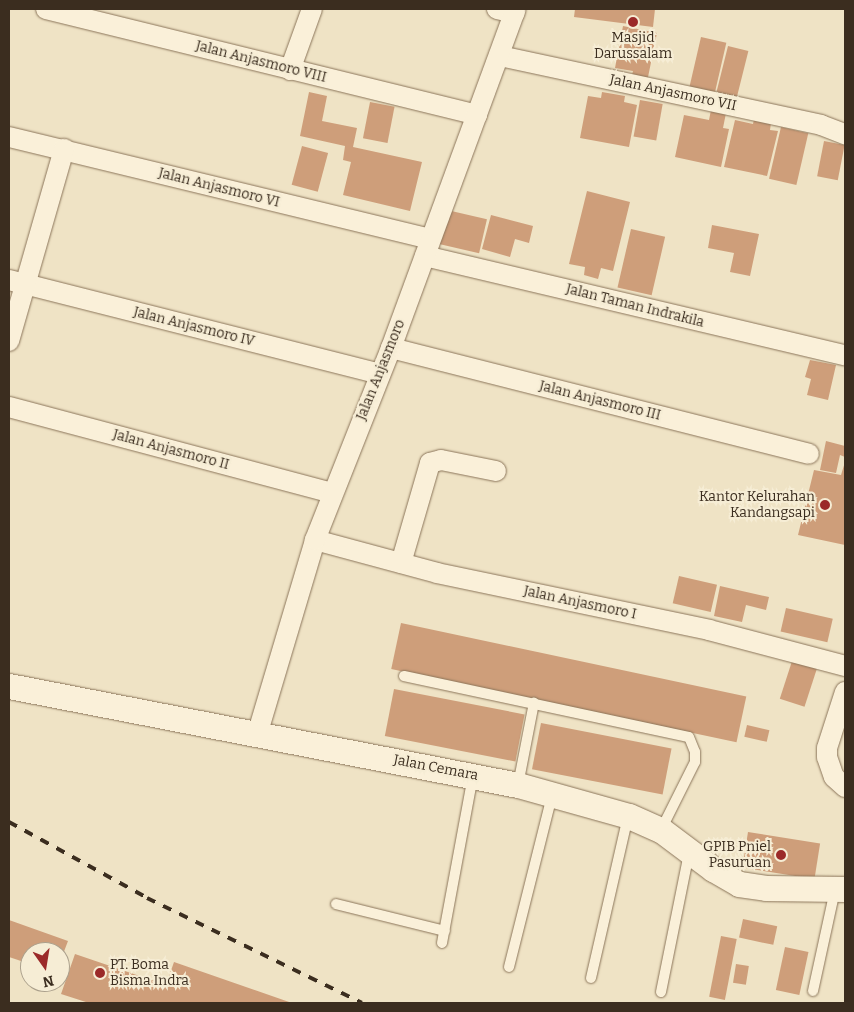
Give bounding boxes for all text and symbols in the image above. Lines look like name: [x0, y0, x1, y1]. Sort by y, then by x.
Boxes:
marker: Masjid Darussalam: [627, 16, 639, 28]
place label: Masjid Darussalam: [594, 30, 672, 62]
street label: Jalan Anjasmoro VIII: [194, 38, 328, 86]
street label: Jalan Anjasmoro VII: [608, 71, 738, 115]
street label: Jalan Anjasmoro VI: [157, 165, 281, 211]
street label: Jalan Taman Indrakila: [564, 281, 706, 331]
street label: Jalan Anjasmoro IV: [132, 304, 256, 350]
street label: Jalan Anjasmoro: [353, 317, 409, 423]
street label: Jalan Anjasmoro III: [537, 378, 663, 424]
street label: Jalan Anjasmoro II: [111, 426, 231, 474]
place label: Kantor Kelurahan Kandangsapi: [699, 489, 815, 522]
marker: Kantor Kelurahan Kandangsapi: [819, 499, 831, 511]
street label: Jalan Anjasmoro I: [522, 583, 638, 623]
street label: Jalan Cemara: [392, 752, 480, 784]
place label: GPIB Pniel Pasuruan: [703, 839, 771, 872]
marker: GPIB Pniel Pasuruan: [775, 849, 787, 861]
north arrow: [20, 942, 70, 992]
place label: PT. Boma Bisma Indra: [110, 957, 189, 990]
marker: PT. Boma Bisma Indra: [94, 967, 106, 979]
text: N: [41, 972, 55, 991]

